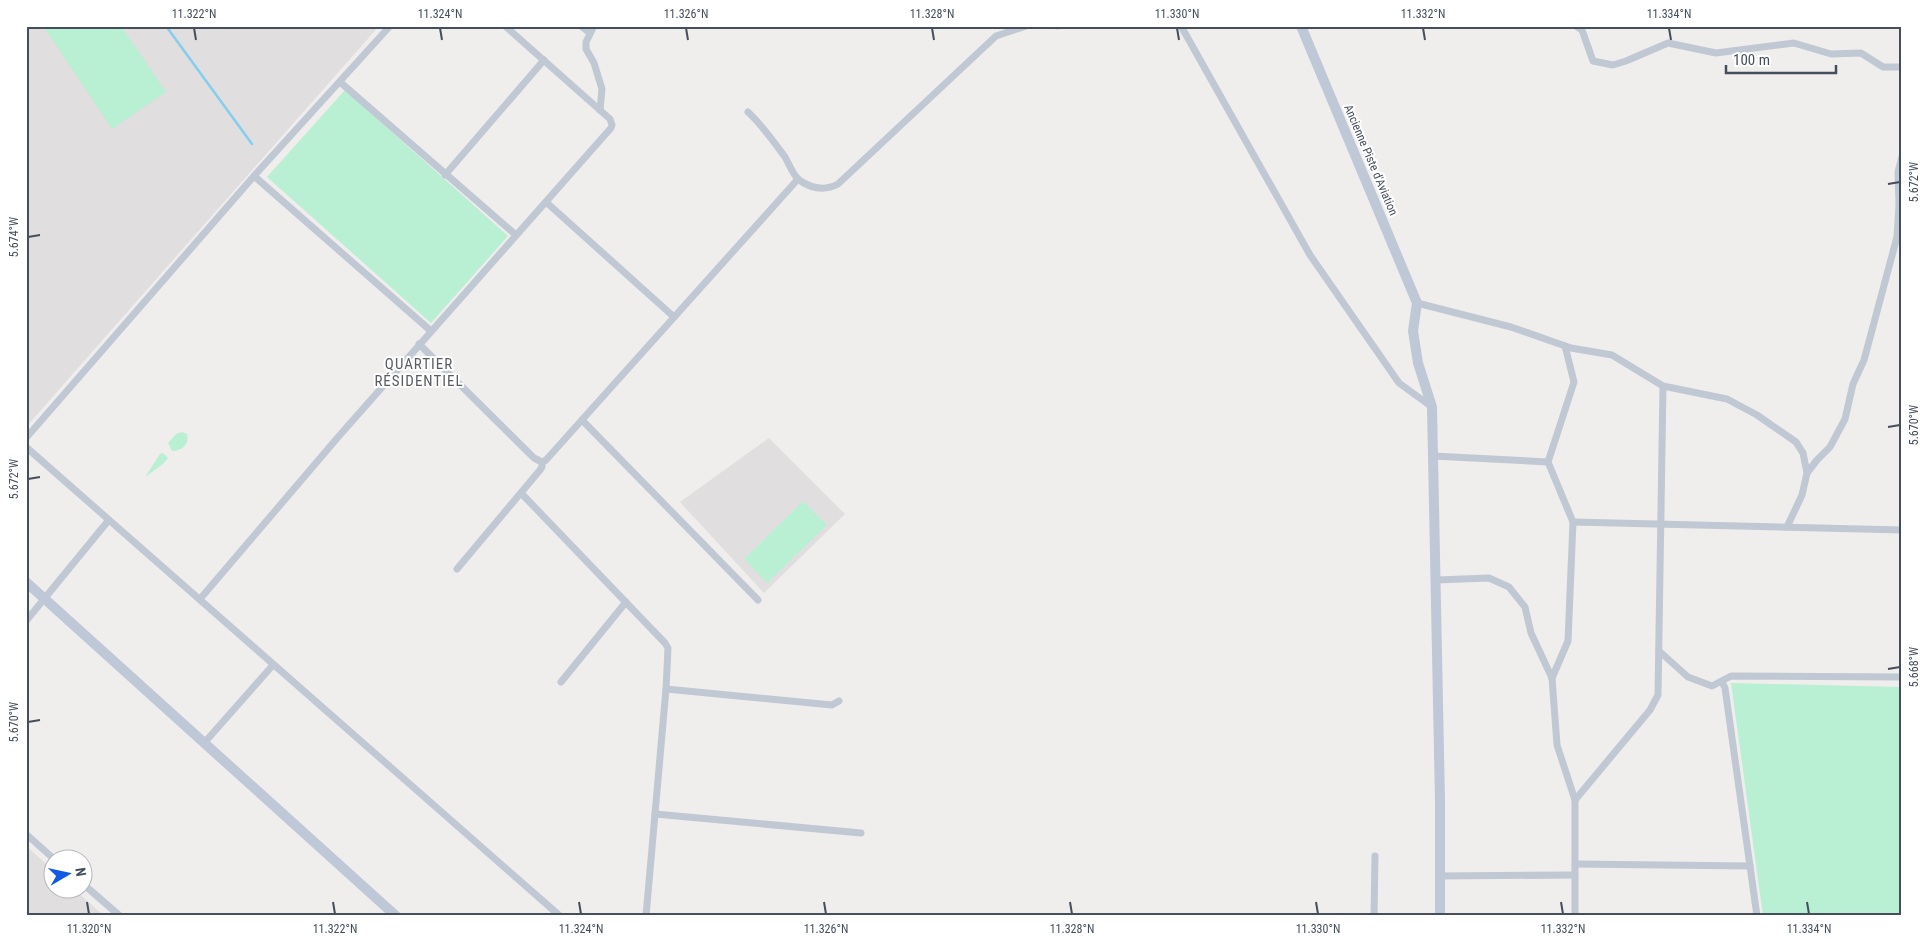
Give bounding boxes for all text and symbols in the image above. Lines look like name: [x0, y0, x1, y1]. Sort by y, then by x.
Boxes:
text: 11.322°N: [172, 7, 216, 21]
text: 11.324°N: [418, 7, 462, 21]
text: 11.326°N: [664, 7, 708, 21]
text: 11.328°N: [910, 7, 954, 21]
text: 11.330°N: [1155, 7, 1199, 21]
text: 11.332°N: [1401, 7, 1445, 21]
text: 11.334°N: [1647, 7, 1691, 21]
scale bar: [1726, 42, 1836, 74]
text: 100 m: [1733, 51, 1770, 69]
street label: Ancienne Piste d'Aviation: [1341, 102, 1401, 218]
text: 5.672°W: [1907, 162, 1921, 202]
text: 5.674°W: [7, 217, 21, 257]
district label: QUARTIER RÉSIDENTIEL: [374, 355, 464, 390]
text: 5.670°W: [1907, 405, 1921, 445]
text: 5.672°W: [7, 459, 21, 499]
text: 5.668°W: [1907, 647, 1921, 687]
text: 5.670°W: [7, 702, 21, 742]
north arrow: [42, 850, 92, 900]
text: N: [72, 866, 89, 877]
text: 11.320°N: [67, 922, 111, 936]
text: 11.322°N: [313, 922, 357, 936]
text: 11.324°N: [559, 922, 603, 936]
text: 11.326°N: [804, 922, 848, 936]
text: 11.328°N: [1050, 922, 1094, 936]
text: 11.330°N: [1296, 922, 1340, 936]
text: 11.332°N: [1541, 922, 1585, 936]
text: 11.334°N: [1787, 922, 1831, 936]

